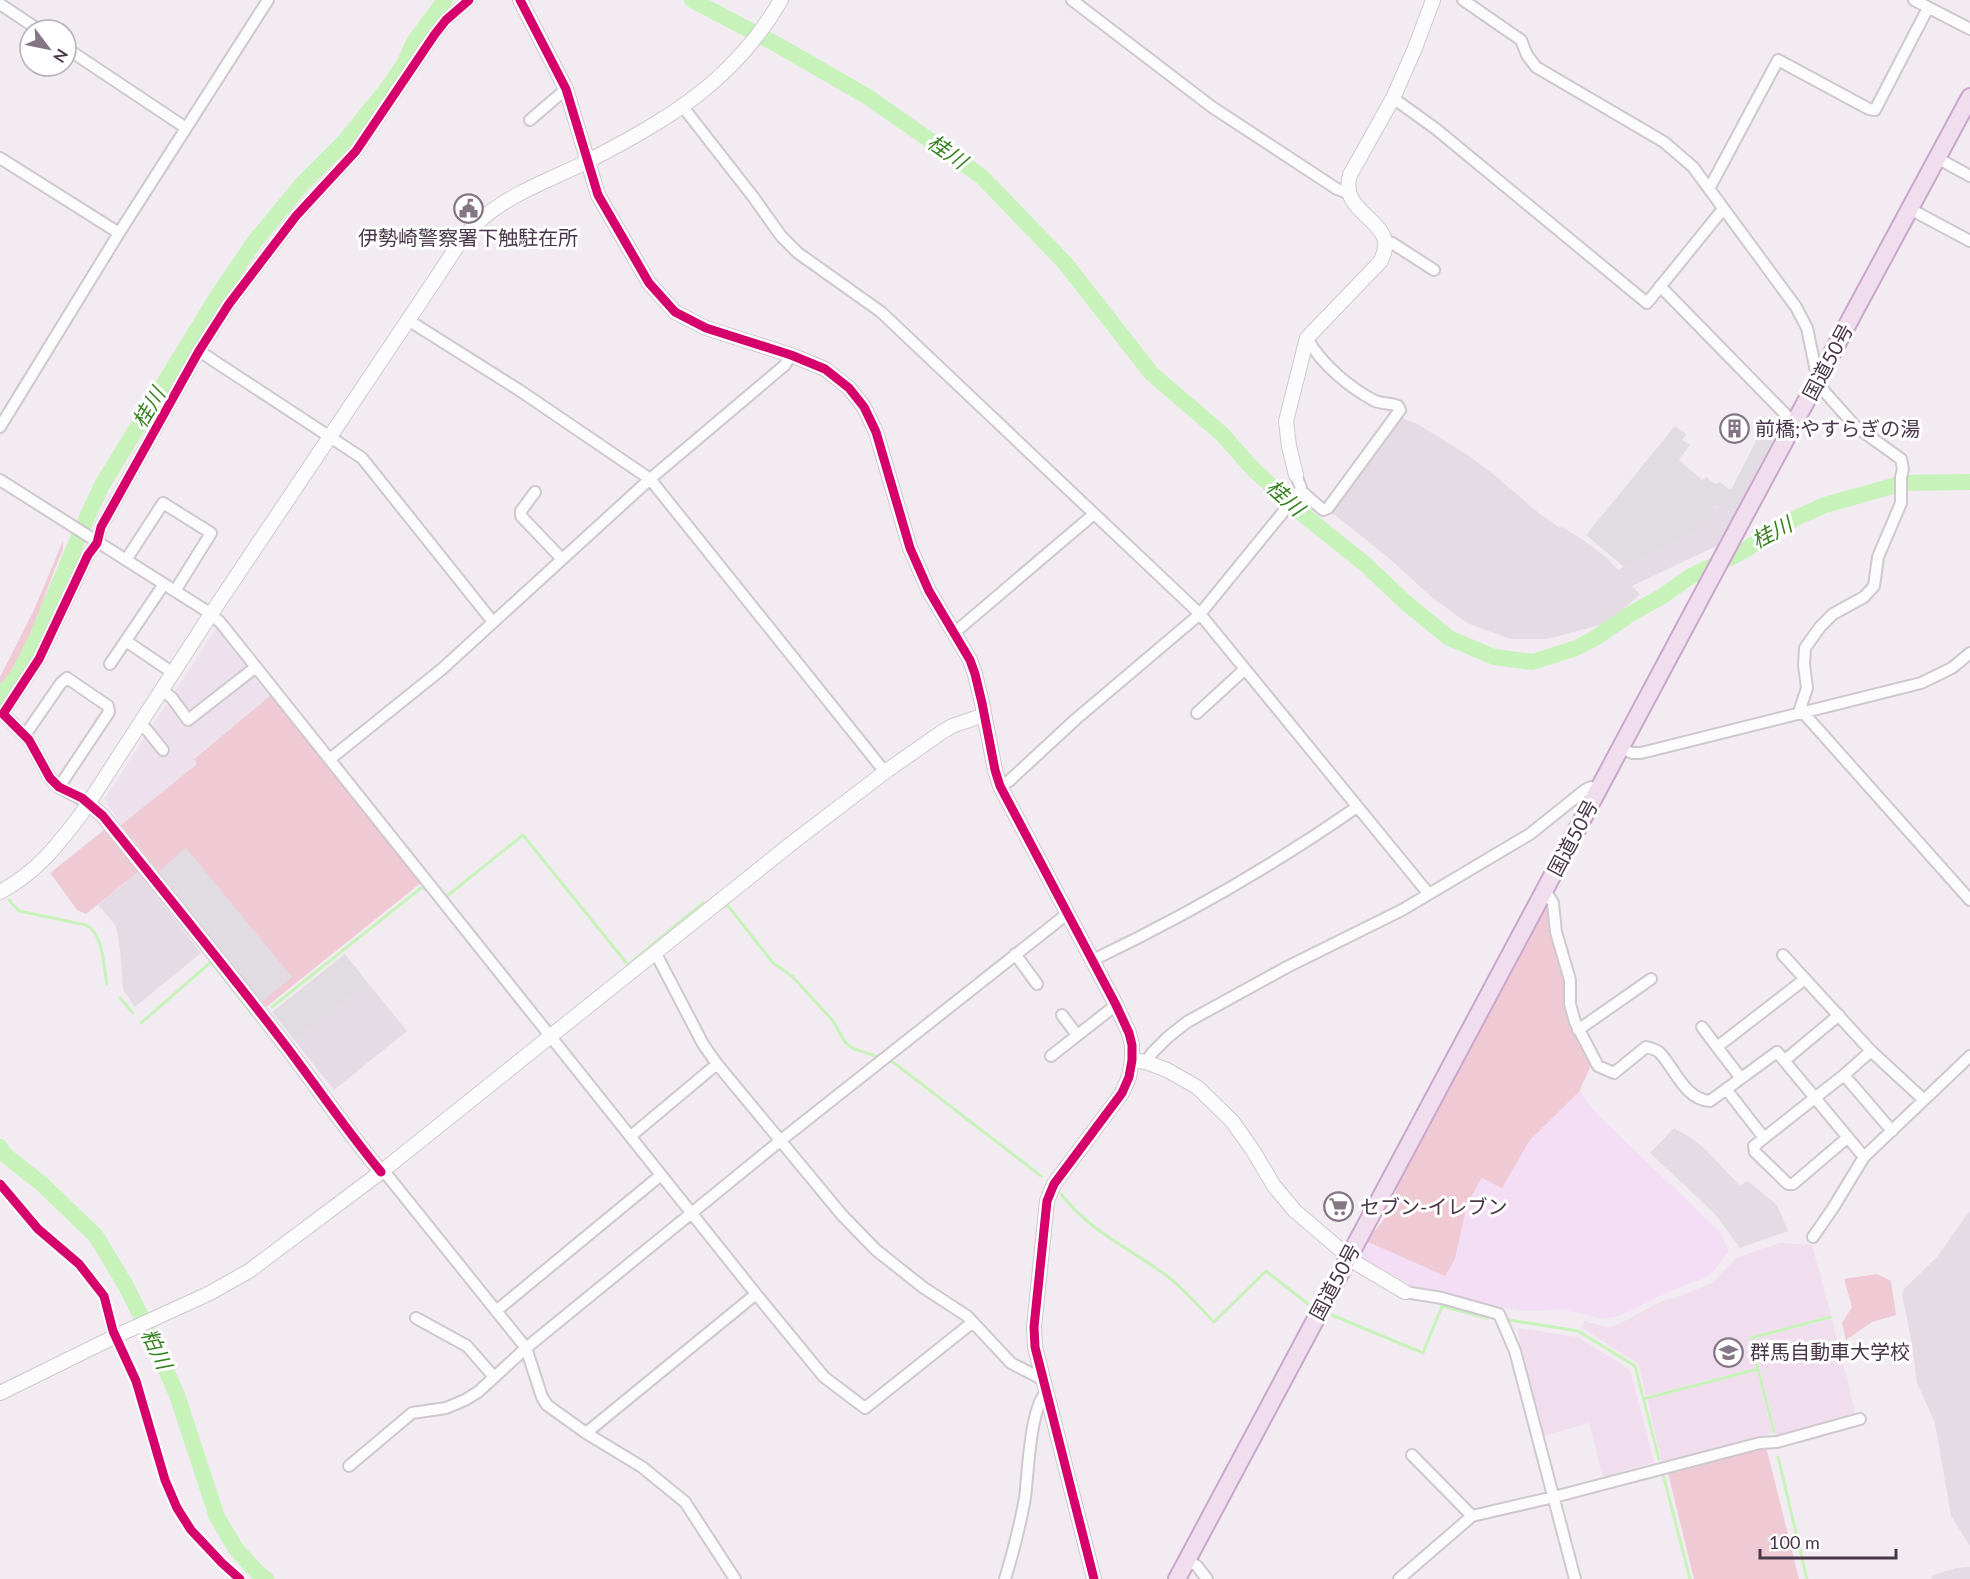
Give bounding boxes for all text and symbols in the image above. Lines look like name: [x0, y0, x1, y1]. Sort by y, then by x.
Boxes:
north arrow: [18, 18, 78, 78]
text: N: [50, 46, 72, 66]
water label: 桂川: [923, 128, 974, 174]
public building icon: 伊勢崎警察署下触駐在所: [452, 192, 484, 224]
place label: 伊勢崎警察署下触駐在所: [358, 225, 578, 249]
street label: 国道50号: [1797, 319, 1857, 404]
water label: 桂川: [126, 381, 170, 432]
building icon: 前橋;やすらぎの湯: [1718, 413, 1750, 445]
place label: 前橋;やすらぎの湯: [1755, 416, 1920, 440]
water label: 桂川: [1262, 474, 1311, 522]
water label: 桂川: [1747, 510, 1797, 553]
street label: 国道50号: [1542, 795, 1602, 880]
supermarket icon: セブン-イレブン: [1323, 1191, 1355, 1223]
place label: セブン-イレブン: [1360, 1194, 1507, 1218]
street label: 国道50号: [1304, 1239, 1364, 1324]
water label: 粕川: [137, 1324, 178, 1374]
school or university icon: 群馬自動車大学校: [1713, 1336, 1745, 1368]
place label: 群馬自動車大学校: [1750, 1339, 1910, 1363]
scale bar: [1760, 1522, 1896, 1560]
text: 100 m: [1769, 1531, 1820, 1553]

